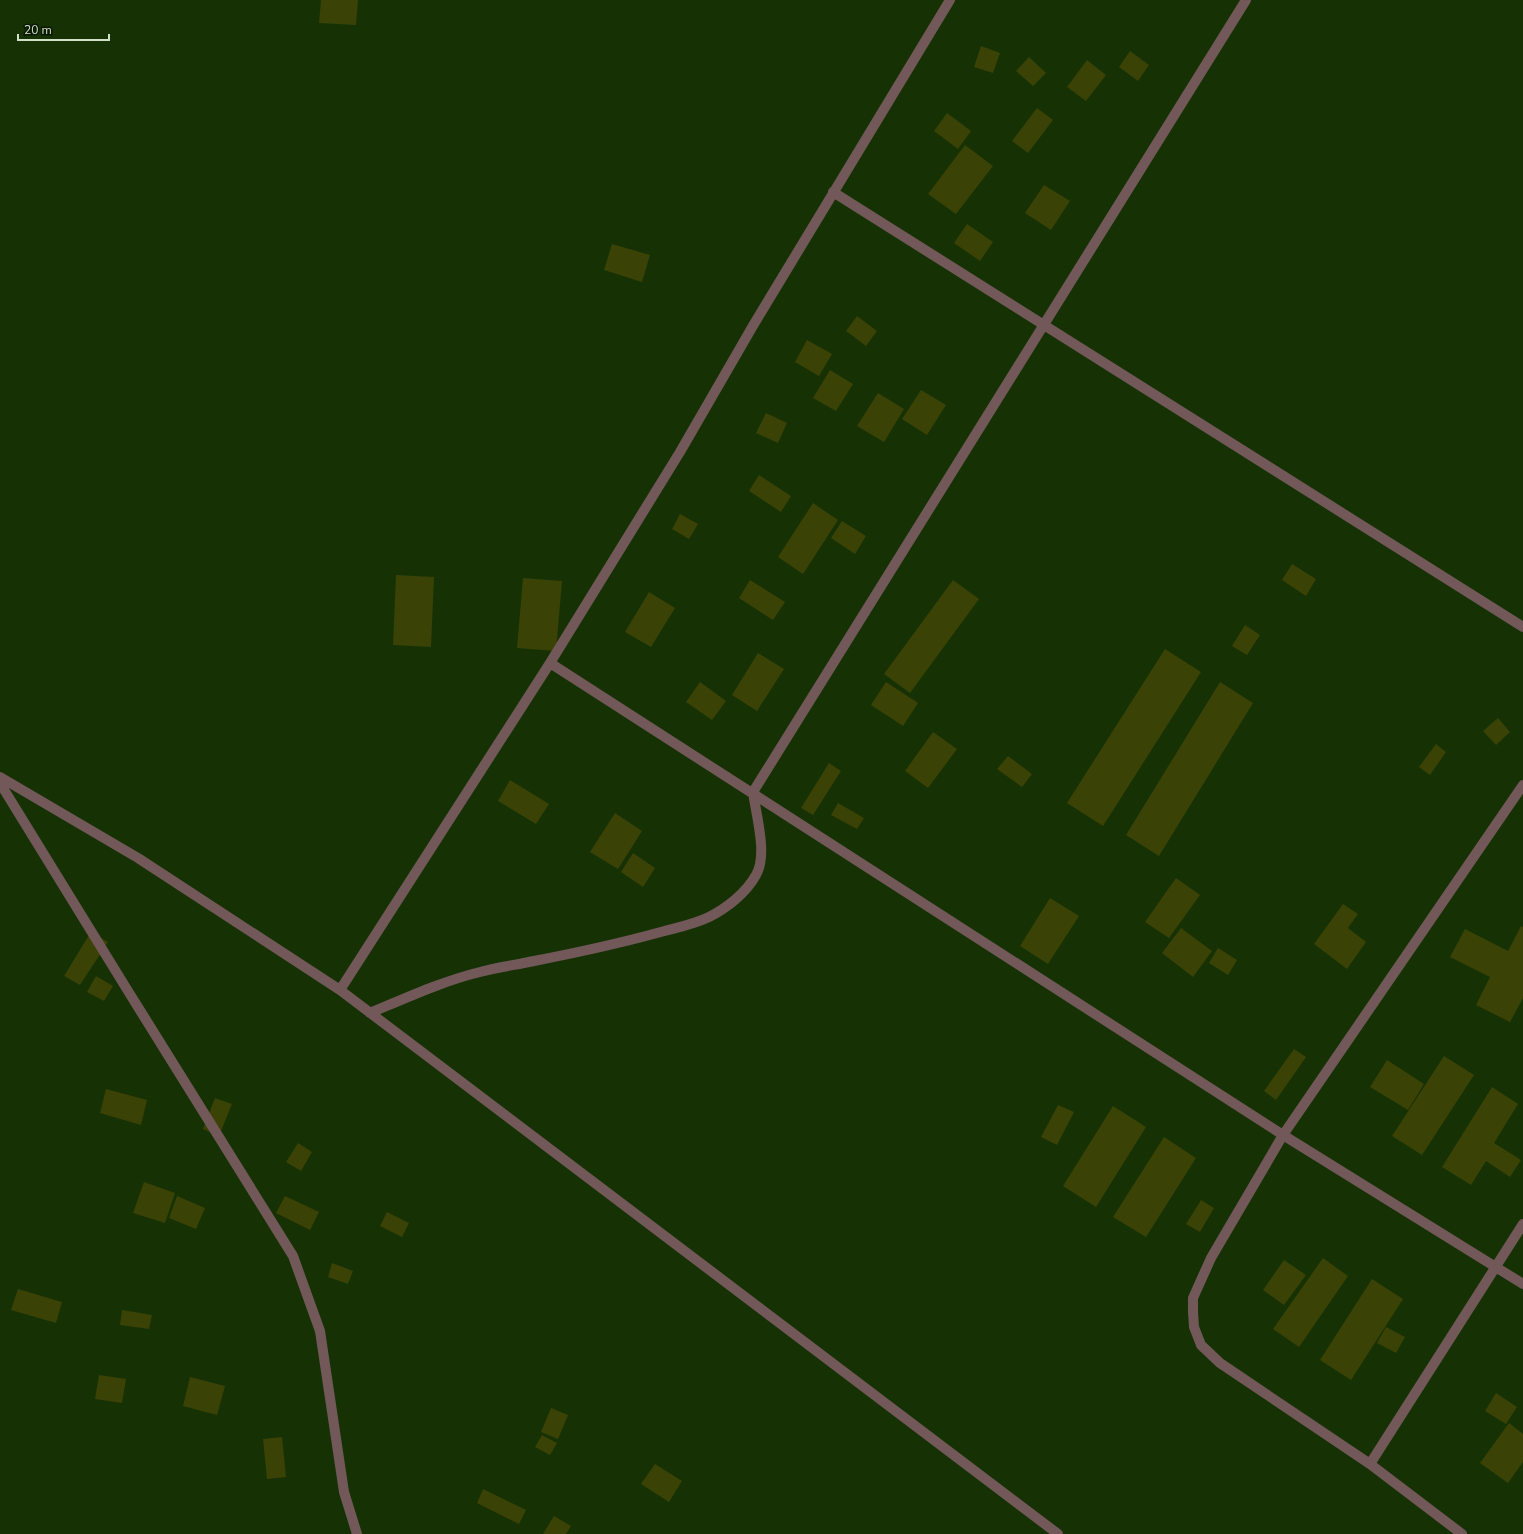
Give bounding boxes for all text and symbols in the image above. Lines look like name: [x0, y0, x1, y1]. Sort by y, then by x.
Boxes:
scale bar: [18, 16, 109, 42]
text: 20 m: [24, 22, 52, 38]

